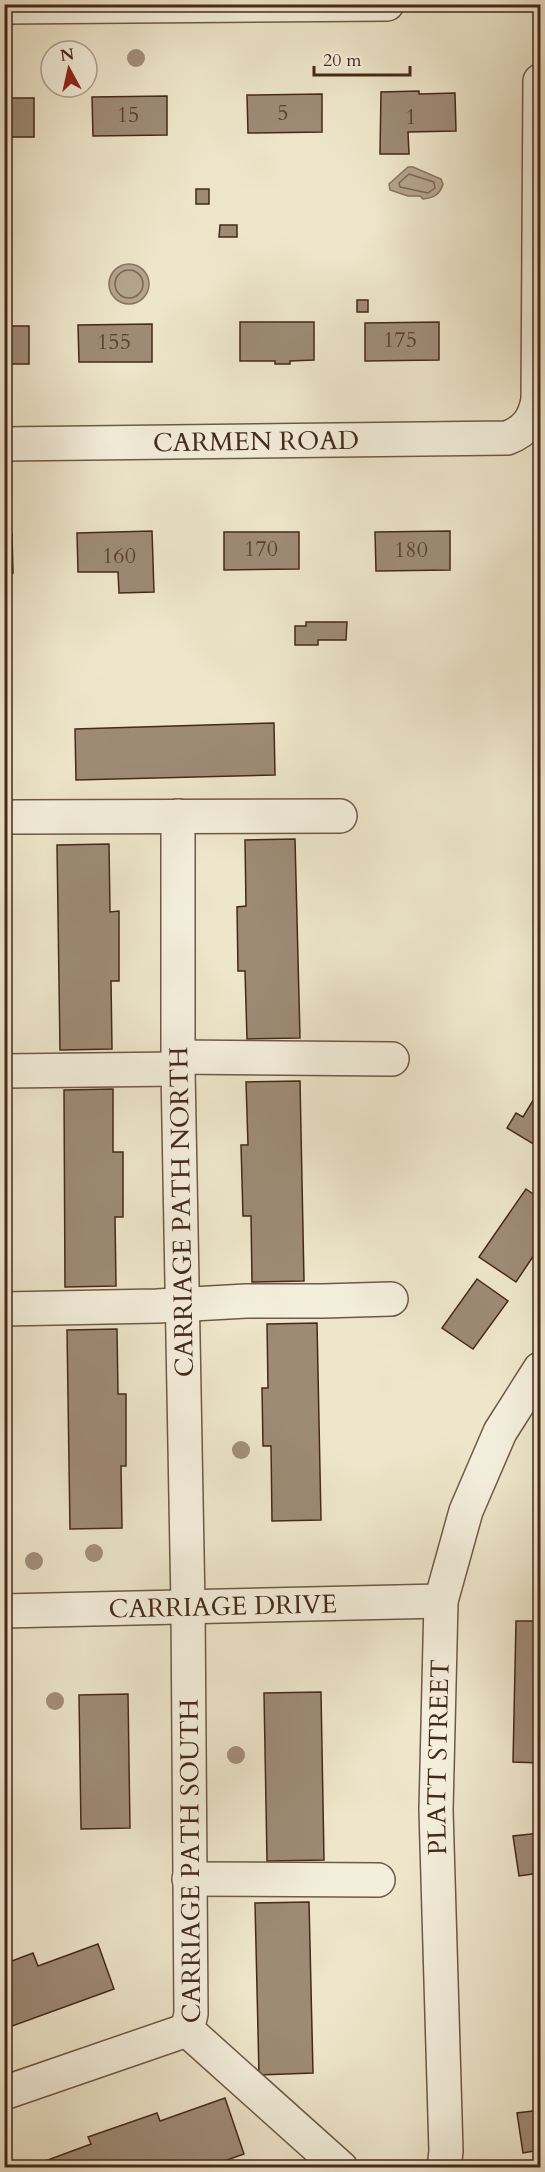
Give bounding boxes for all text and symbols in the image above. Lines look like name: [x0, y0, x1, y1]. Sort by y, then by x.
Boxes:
north arrow: [39, 39, 99, 99]
scale bar: [314, 39, 410, 77]
text: N: [59, 43, 76, 67]
text: 20 m: [323, 48, 362, 73]
house number: 5: [277, 98, 289, 128]
house number: 15: [117, 100, 139, 130]
house number: 1: [405, 102, 417, 132]
house number: 175: [383, 325, 417, 355]
house number: 155: [97, 327, 131, 357]
street label: CARMEN ROAD: [153, 423, 359, 460]
house number: 170: [244, 534, 278, 564]
house number: 180: [394, 535, 428, 565]
house number: 160: [102, 541, 136, 571]
street label: CARRIAGE PATH NORTH: [161, 1046, 202, 1378]
street label: CARRIAGE DRIVE: [108, 1586, 338, 1627]
street label: PLATT STREET: [419, 1659, 458, 1856]
street label: CARRIAGE PATH SOUTH: [172, 1699, 209, 2023]

